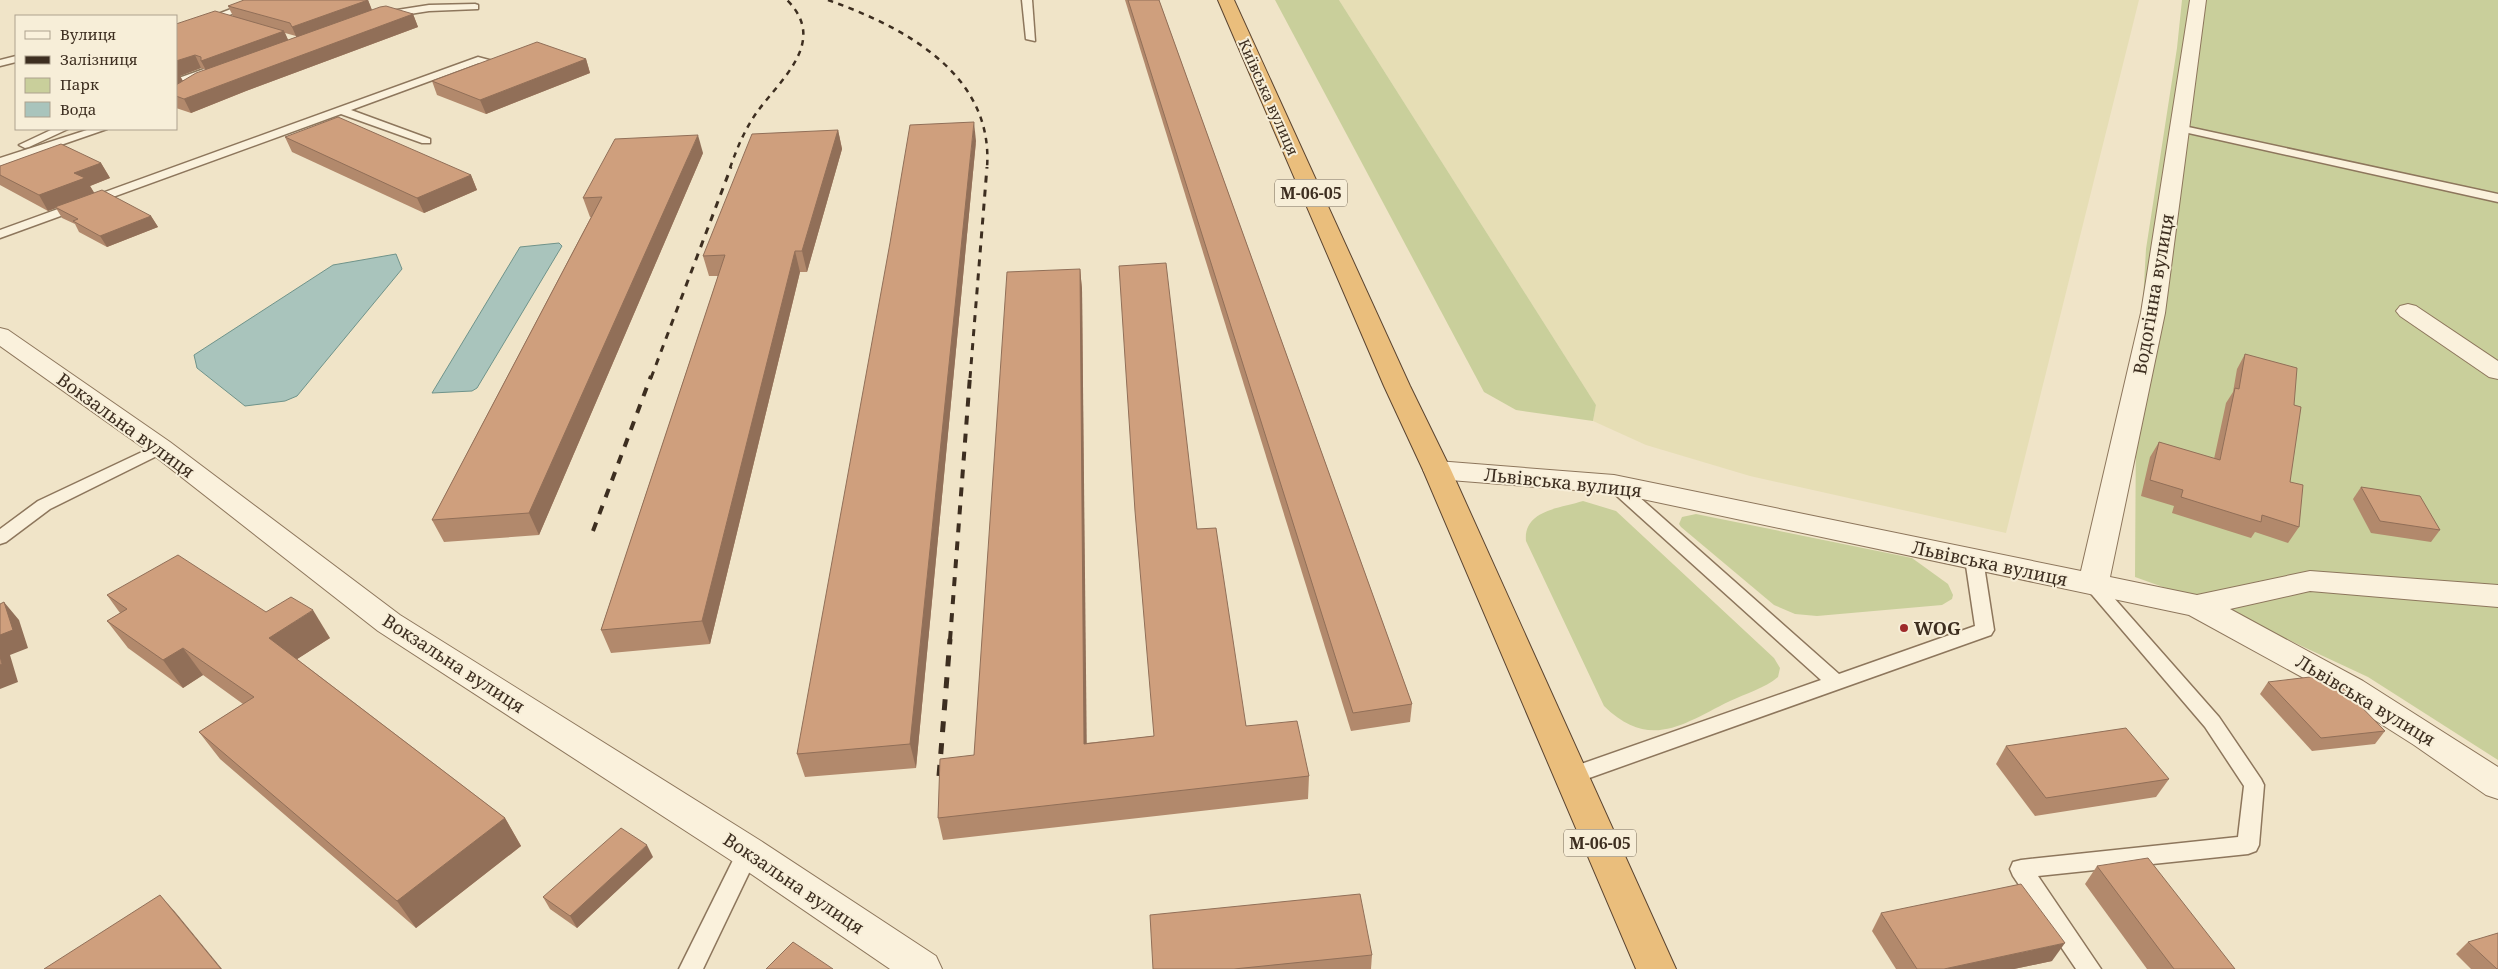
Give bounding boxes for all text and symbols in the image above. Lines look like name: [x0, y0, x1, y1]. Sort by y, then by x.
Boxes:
legend: [15, 15, 178, 130]
text: Вулиця: [60, 24, 116, 44]
street label: Київська вулиця: [1234, 36, 1304, 158]
text: Залізниця: [60, 49, 138, 69]
text: Парк: [60, 74, 99, 94]
text: Вода: [60, 99, 96, 119]
road number: М-06-05: [1275, 180, 1347, 207]
street label: Водогінна вулиця: [2127, 212, 2179, 376]
street label: Вокзальна вулиця: [52, 367, 200, 483]
street label: Львівська вулиця: [1483, 462, 1643, 502]
street label: Львівська вулиця: [1910, 535, 2070, 591]
street label: Вокзальна вулиця: [378, 608, 530, 718]
place label: WOG: [1914, 616, 1961, 640]
marker: WOG: [1898, 622, 1910, 634]
street label: Львівська вулиця: [2292, 649, 2440, 751]
street label: Вокзальна вулиця: [719, 827, 869, 939]
road number: М-06-05: [1564, 830, 1636, 856]

